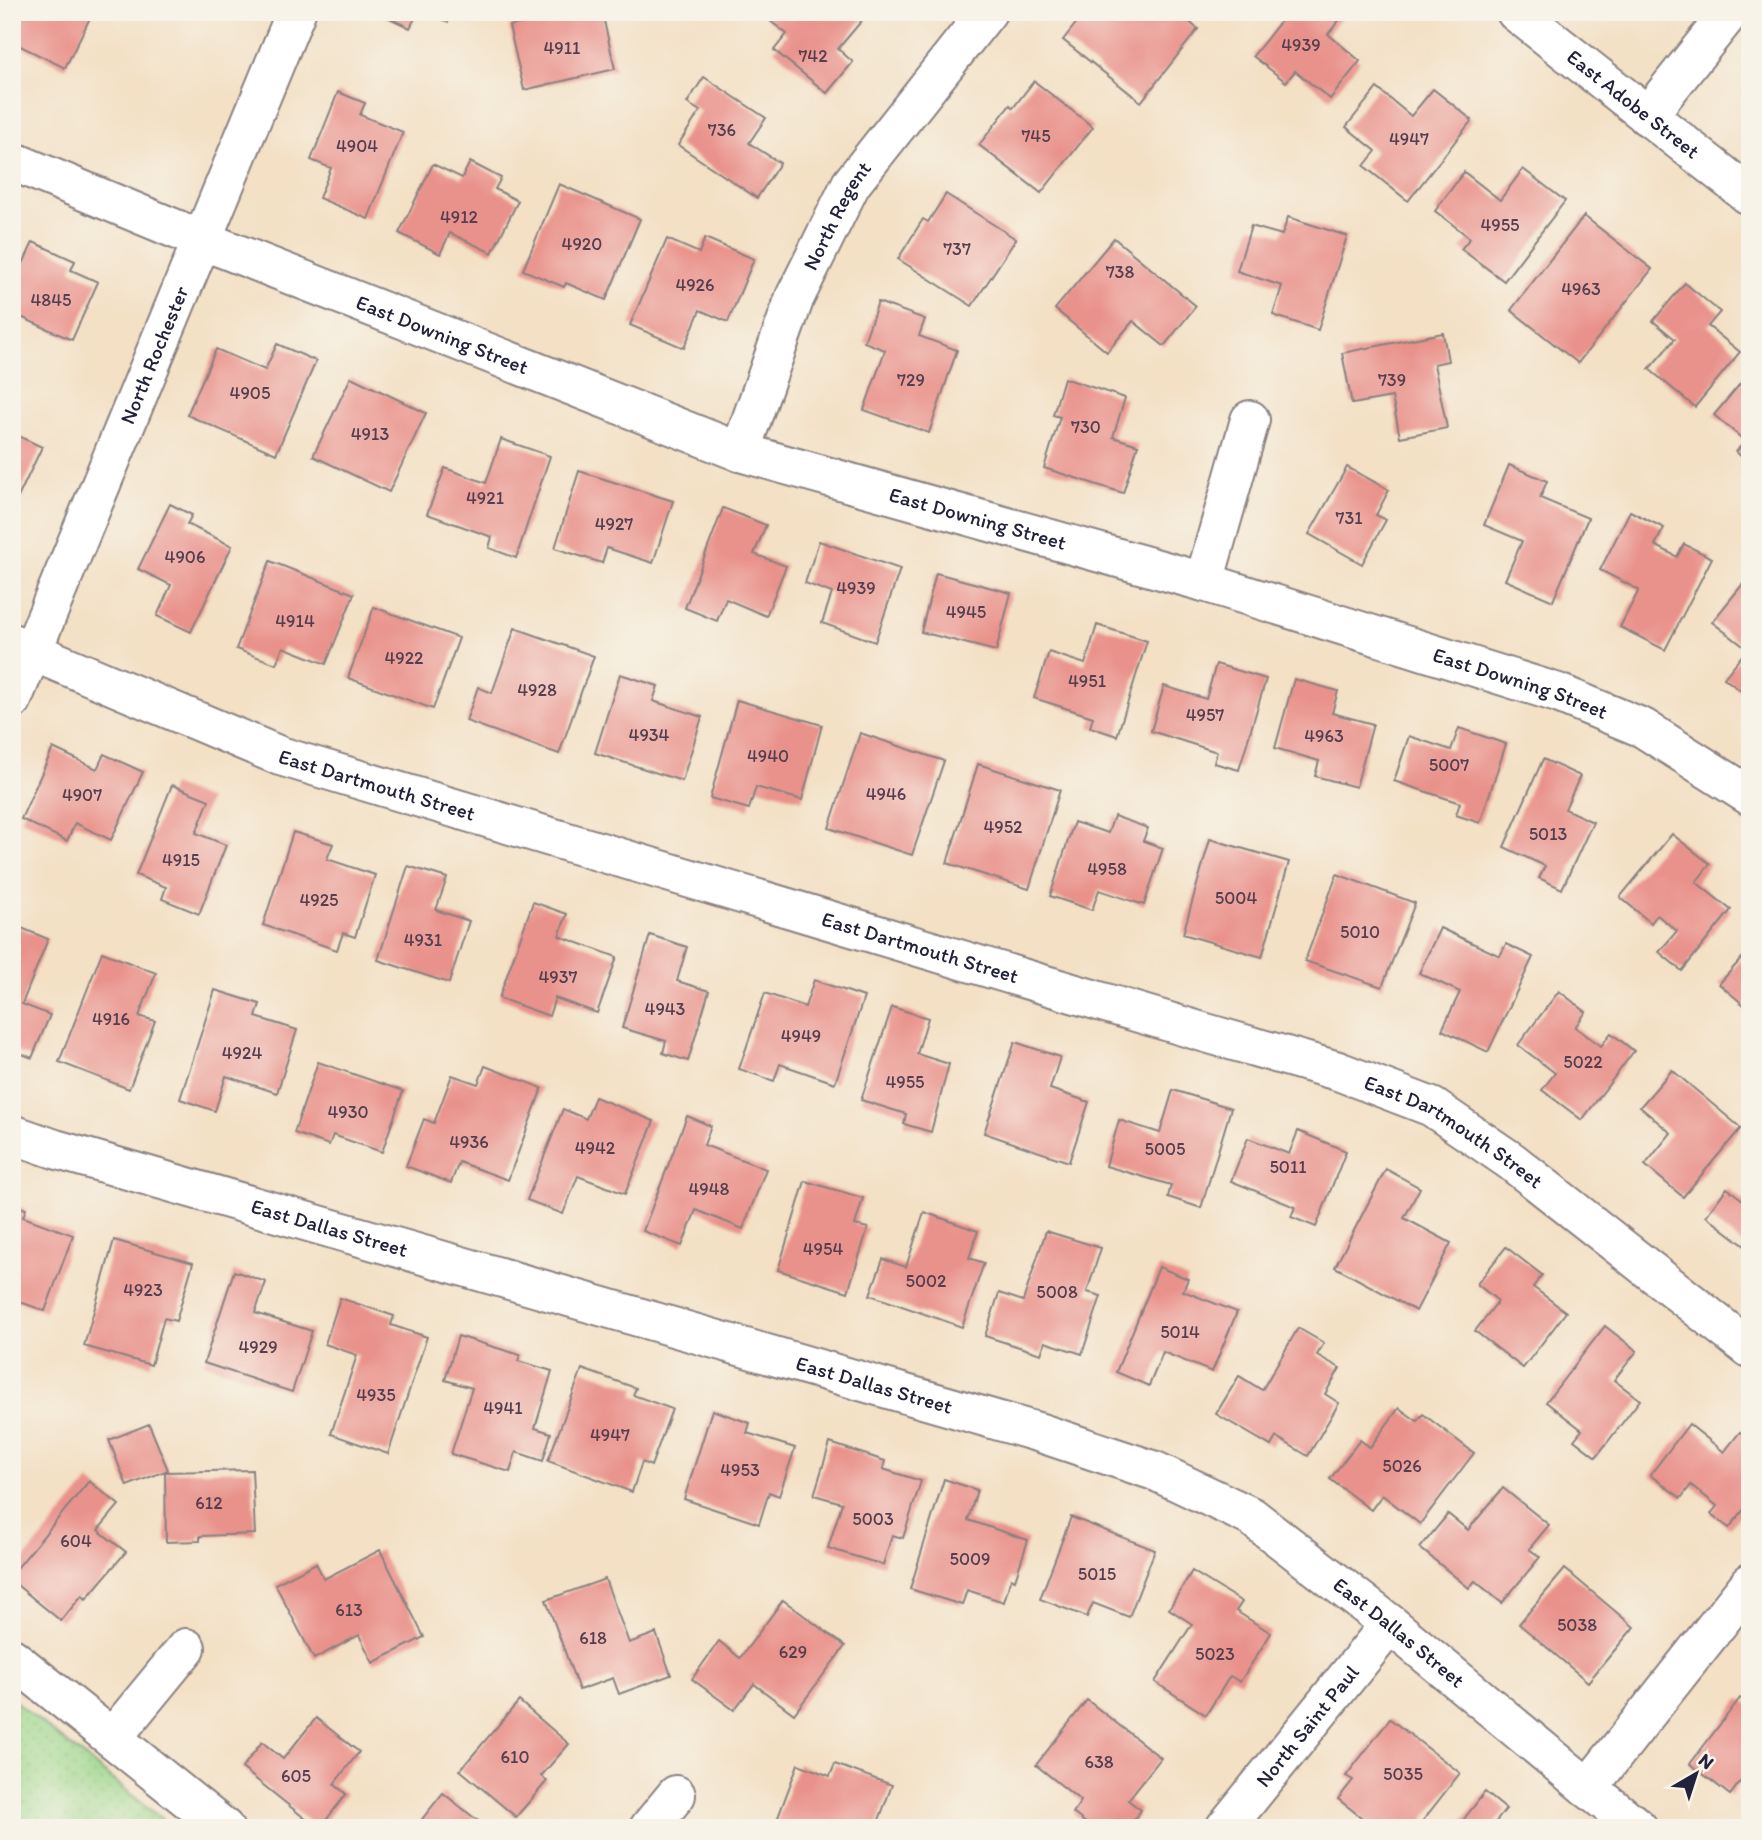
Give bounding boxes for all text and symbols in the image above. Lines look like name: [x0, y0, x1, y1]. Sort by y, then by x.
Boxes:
house number: 4939: [1281, 34, 1321, 56]
house number: 4911: [544, 37, 580, 59]
street label: East Adobe Street: [1562, 44, 1705, 164]
house number: 742: [798, 45, 828, 67]
house number: 736: [708, 119, 736, 141]
house number: 745: [1021, 125, 1051, 147]
house number: 4947: [1389, 128, 1429, 150]
house number: 4904: [336, 135, 378, 157]
street label: North Regent: [797, 156, 876, 274]
house number: 4912: [440, 206, 479, 228]
house number: 4955: [1480, 214, 1520, 236]
house number: 4920: [562, 233, 602, 255]
house number: 737: [943, 238, 971, 260]
house number: 738: [1106, 261, 1134, 283]
house number: 4926: [675, 274, 715, 296]
house number: 4963: [1561, 278, 1601, 300]
street label: North Rochester: [114, 282, 193, 428]
house number: 4845: [31, 289, 71, 311]
street label: East Downing Street: [353, 289, 532, 379]
house number: 729: [897, 369, 925, 391]
house number: 739: [1378, 369, 1406, 391]
house number: 4905: [230, 382, 270, 404]
house number: 730: [1071, 416, 1101, 438]
house number: 4913: [351, 423, 389, 445]
street label: East Downing Street: [887, 481, 1069, 555]
house number: 4921: [466, 487, 504, 509]
house number: 731: [1335, 507, 1363, 529]
house number: 4927: [595, 513, 633, 535]
house number: 4906: [165, 546, 205, 568]
house number: 4939: [836, 577, 876, 599]
house number: 4945: [946, 601, 986, 623]
house number: 4914: [275, 610, 315, 632]
street label: East Downing Street: [1430, 642, 1612, 724]
house number: 4922: [384, 647, 424, 669]
house number: 4951: [1068, 670, 1106, 692]
house number: 4928: [517, 679, 557, 701]
house number: 4957: [1186, 704, 1224, 726]
house number: 4934: [629, 724, 670, 746]
house number: 4963: [1304, 725, 1344, 747]
street label: East Dartmouth Street: [276, 743, 478, 826]
house number: 4940: [747, 745, 789, 767]
house number: 5007: [1429, 754, 1469, 776]
house number: 4946: [866, 783, 906, 805]
house number: 4907: [62, 784, 102, 806]
house number: 4952: [983, 816, 1023, 838]
house number: 5013: [1529, 823, 1568, 845]
house number: 4915: [162, 849, 200, 871]
house number: 4958: [1087, 858, 1127, 880]
house number: 5004: [1215, 887, 1257, 909]
house number: 4925: [299, 889, 339, 911]
street label: East Dartmouth Street: [819, 906, 1022, 988]
house number: 5010: [1340, 921, 1380, 943]
house number: 4931: [404, 929, 442, 951]
house number: 4937: [539, 966, 578, 988]
house number: 4943: [645, 998, 686, 1020]
house number: 4916: [92, 1008, 130, 1030]
house number: 4949: [781, 1025, 821, 1047]
house number: 4924: [222, 1042, 262, 1064]
house number: 5022: [1563, 1051, 1603, 1073]
street label: East Dartmouth Street: [1361, 1069, 1548, 1193]
house number: 4955: [885, 1071, 925, 1093]
house number: 4930: [327, 1101, 369, 1123]
house number: 4936: [449, 1131, 489, 1153]
house number: 4942: [575, 1137, 616, 1159]
house number: 5005: [1144, 1138, 1186, 1160]
house number: 5011: [1269, 1156, 1307, 1178]
house number: 4948: [689, 1178, 730, 1200]
street label: East Dallas Street: [248, 1193, 411, 1262]
house number: 4954: [803, 1238, 843, 1260]
house number: 5002: [905, 1270, 947, 1292]
house number: 4923: [123, 1279, 163, 1301]
house number: 5008: [1036, 1281, 1078, 1303]
house number: 5014: [1160, 1321, 1200, 1343]
house number: 4929: [238, 1336, 278, 1358]
street label: East Dallas Street: [793, 1350, 956, 1419]
house number: 4935: [356, 1384, 396, 1406]
house number: 4941: [483, 1397, 523, 1419]
house number: 4947: [590, 1424, 630, 1446]
house number: 5026: [1382, 1455, 1422, 1477]
house number: 4953: [720, 1459, 760, 1481]
house number: 612: [195, 1492, 223, 1514]
house number: 5003: [852, 1508, 894, 1530]
house number: 604: [60, 1530, 92, 1552]
house number: 5009: [949, 1548, 991, 1570]
house number: 5015: [1078, 1563, 1116, 1585]
street label: East Dallas Street: [1328, 1572, 1470, 1693]
house number: 613: [335, 1599, 363, 1621]
house number: 5038: [1557, 1614, 1597, 1636]
house number: 618: [579, 1627, 607, 1649]
house number: 629: [779, 1641, 807, 1663]
house number: 5023: [1195, 1643, 1235, 1665]
street label: North Saint Paul: [1250, 1660, 1364, 1792]
north arrow: [1660, 1738, 1730, 1808]
house number: 610: [501, 1746, 529, 1768]
text: N: [1694, 1748, 1719, 1774]
house number: 638: [1084, 1751, 1114, 1773]
house number: 5035: [1383, 1763, 1423, 1785]
house number: 605: [281, 1765, 311, 1787]

